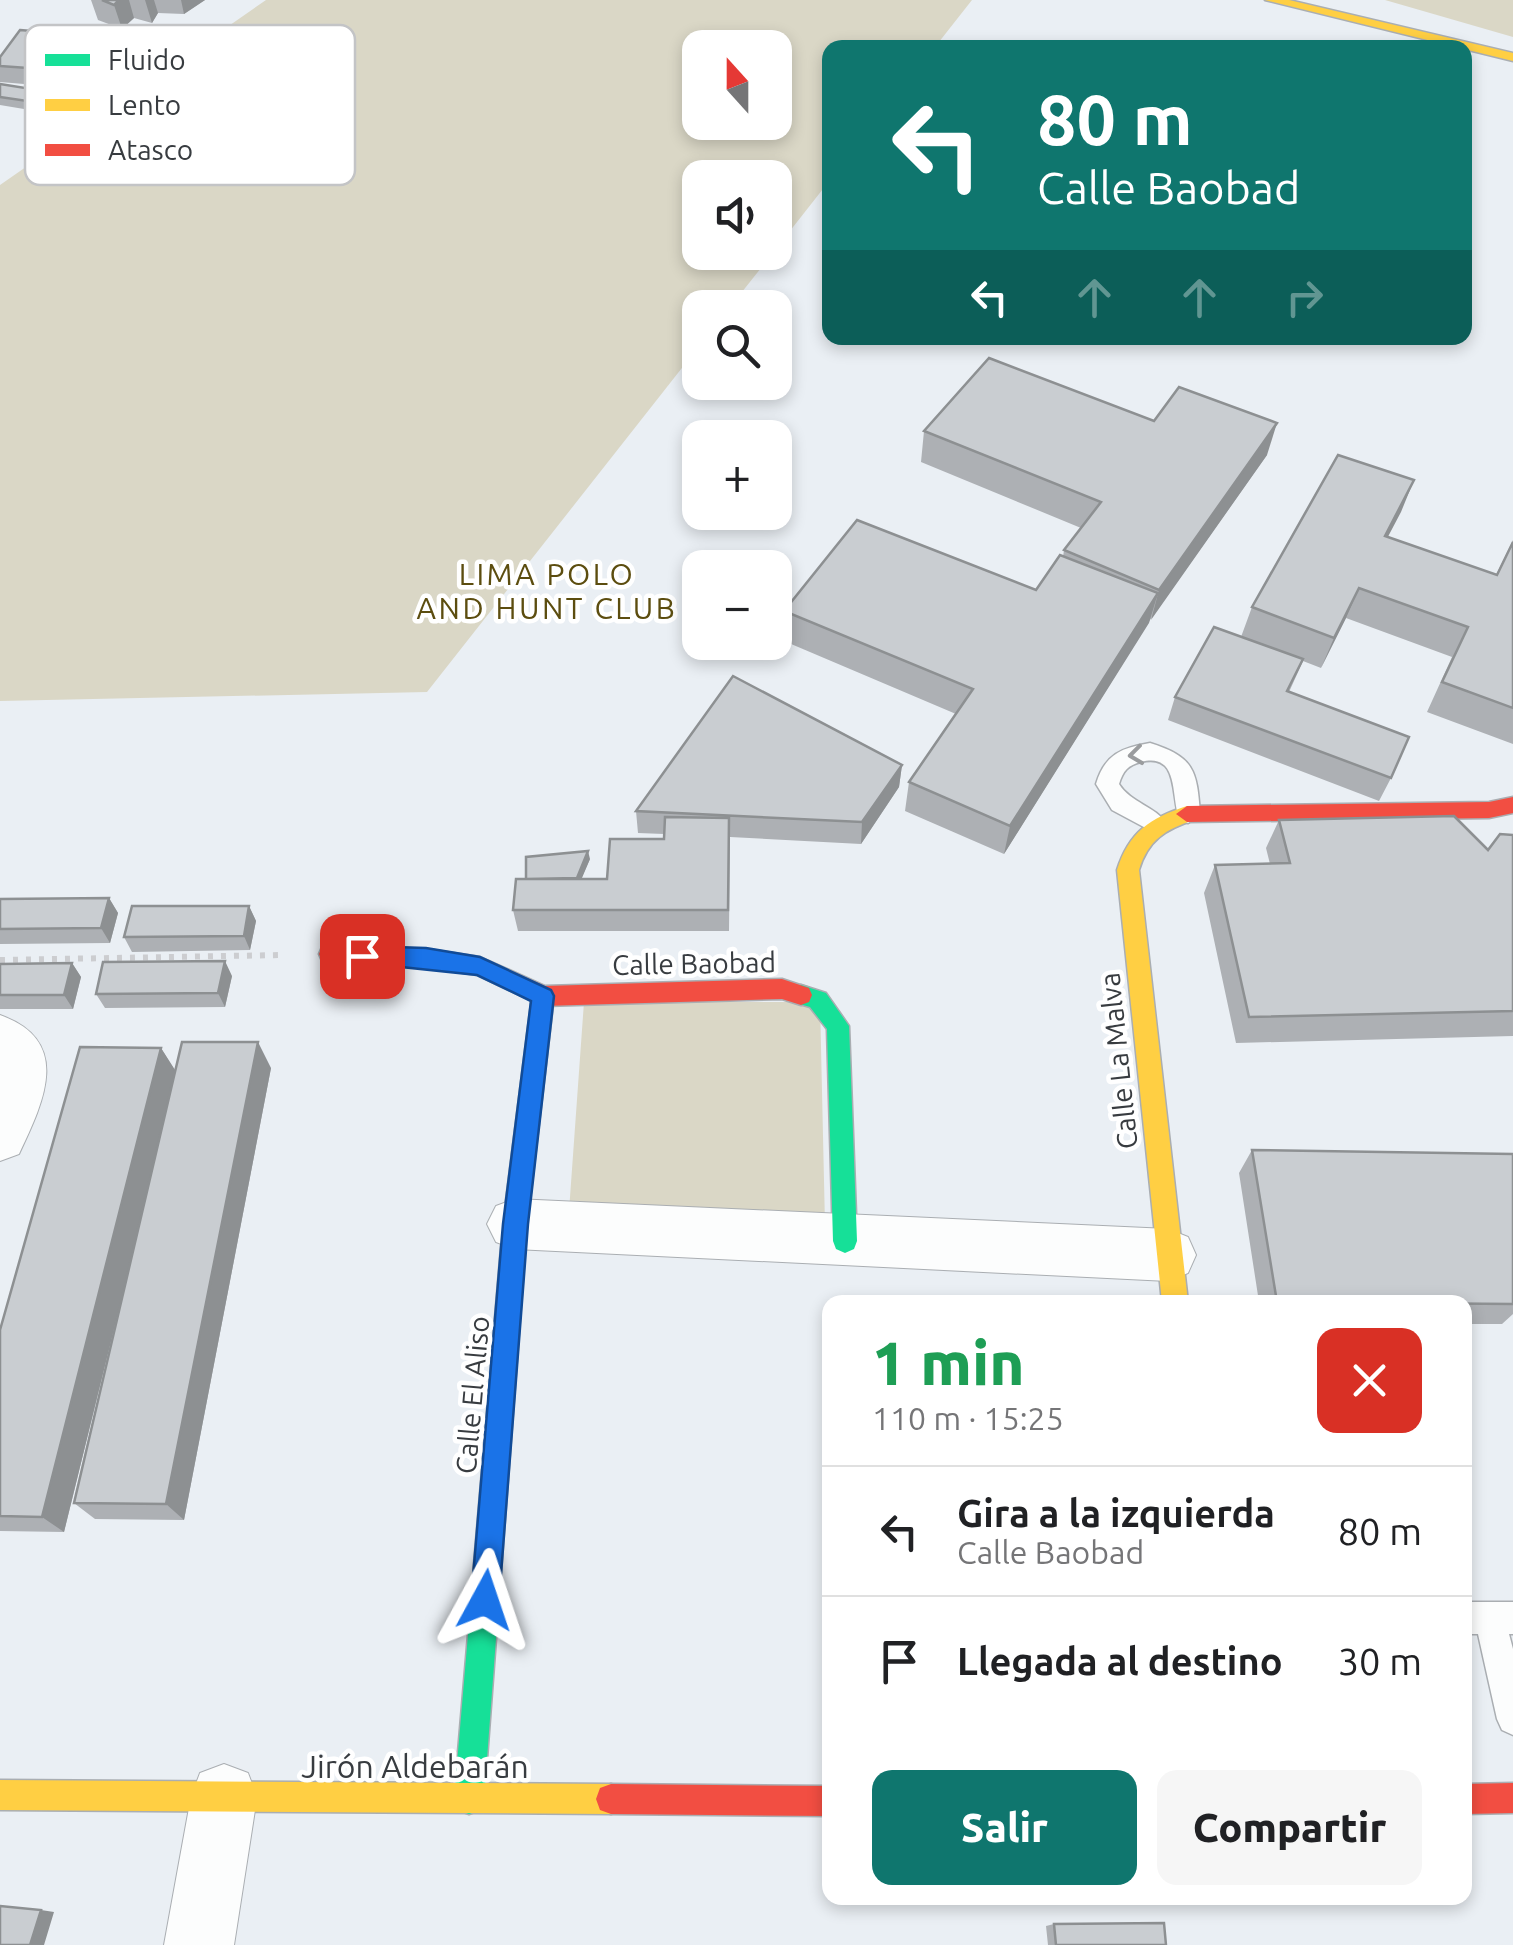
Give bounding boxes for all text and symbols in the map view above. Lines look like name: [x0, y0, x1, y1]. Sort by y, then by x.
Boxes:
legend: [25, 25, 355, 185]
north arrow: [682, 30, 792, 140]
map controls: [682, 30, 792, 660]
text: Fluido: [108, 44, 186, 75]
icon: left: [872, 80, 1002, 210]
text: 80 m: [1037, 80, 1193, 158]
text: Lento: [108, 89, 181, 120]
text: Atasco: [108, 134, 193, 165]
button: sound: [682, 160, 792, 270]
text: Calle Baobad: [1037, 162, 1300, 213]
icon: left: [962, 270, 1017, 325]
icon: ahead: [1067, 270, 1122, 325]
icon: ahead: [1172, 270, 1227, 325]
icon: right: [1277, 270, 1332, 325]
button: search: [682, 290, 792, 400]
button: +: [682, 420, 792, 530]
button: −: [682, 550, 792, 660]
district label: LIMA POLO AND HUNT CLUB: [417, 557, 677, 625]
one-way arrow: [1128, 744, 1144, 765]
pin: [320, 914, 405, 999]
icon: arrive: [335, 929, 390, 984]
street label: Calle Baobad: [612, 946, 776, 980]
street label: Calle La Malva: [1093, 971, 1143, 1151]
street label: Calle El Aliso: [450, 1315, 494, 1475]
button: close: [1317, 1328, 1422, 1433]
text: 1 min: [872, 1329, 1025, 1396]
text: 110 m · 15:25: [872, 1400, 1064, 1436]
text: Gira a la izquierda: [957, 1492, 1275, 1534]
icon: left: [872, 1504, 927, 1559]
text: 80 m: [1338, 1510, 1422, 1552]
text: Calle Baobad: [957, 1534, 1144, 1570]
position arrow: [433, 1548, 537, 1652]
icon: arrive: [872, 1634, 927, 1689]
text: Llegada al destino: [957, 1640, 1283, 1682]
text: 30 m: [1338, 1640, 1422, 1682]
street label: Jirón Aldebarán: [301, 1748, 529, 1784]
button: Salir: [872, 1770, 1137, 1885]
button: Compartir: [1157, 1770, 1422, 1885]

